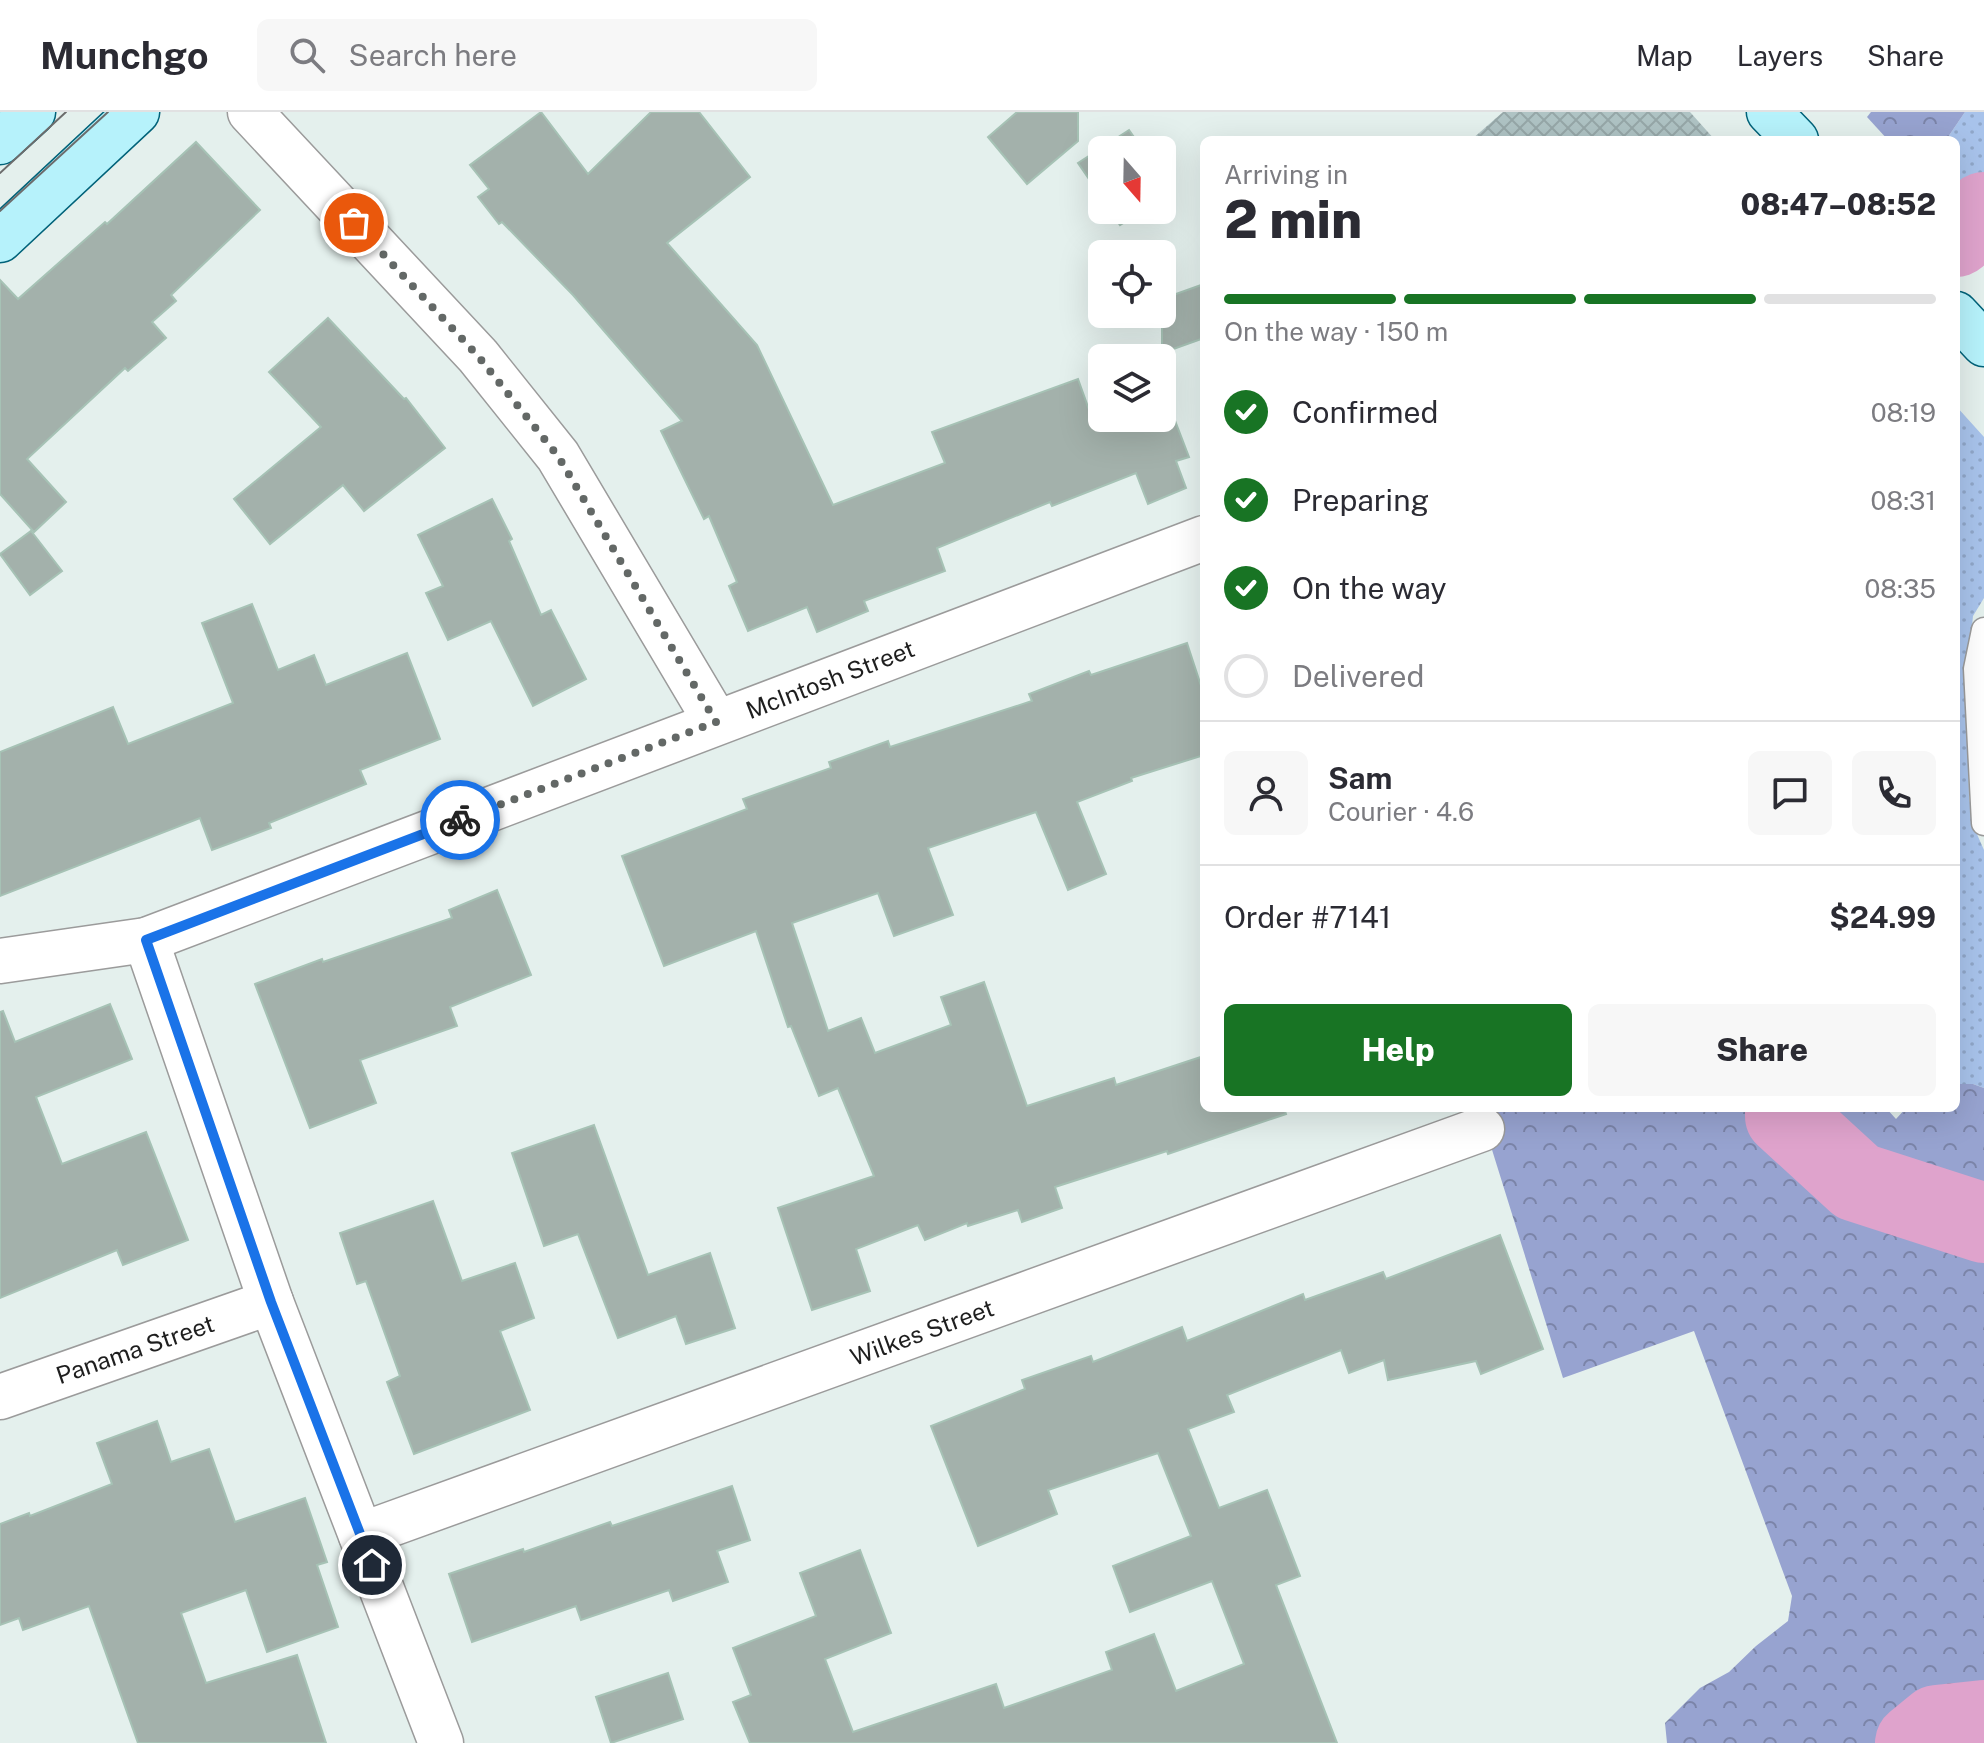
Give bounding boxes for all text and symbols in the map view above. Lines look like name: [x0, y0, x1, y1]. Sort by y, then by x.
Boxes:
search box: [257, 19, 817, 91]
text: Munchgo: [40, 33, 209, 78]
icon: search: [285, 33, 329, 77]
text: Search here: [349, 37, 517, 73]
text: Map: [1636, 39, 1693, 72]
text: Layers: [1737, 39, 1823, 72]
text: Share: [1867, 39, 1944, 72]
north arrow: [1088, 136, 1176, 224]
map controls: [1088, 136, 1176, 432]
text: Arriving in: [1224, 159, 1348, 190]
text: 08:47–08:52: [1741, 186, 1936, 222]
pin: [320, 189, 388, 257]
text: 2 min: [1224, 189, 1362, 250]
icon: bag: [332, 201, 376, 245]
button: locate: [1088, 240, 1176, 328]
text: On the way · 150 m: [1224, 316, 1448, 347]
button: layers: [1088, 344, 1176, 432]
icon: check: [1224, 390, 1268, 434]
text: Confirmed: [1292, 394, 1438, 430]
text: 08:19: [1871, 397, 1936, 428]
icon: check: [1224, 478, 1268, 522]
text: Preparing: [1292, 482, 1429, 518]
text: 08:31: [1871, 485, 1936, 516]
icon: check: [1224, 566, 1268, 610]
text: On the way: [1292, 570, 1446, 606]
text: 08:35: [1865, 573, 1936, 604]
street label: McIntosh Street: [742, 634, 918, 724]
text: Delivered: [1292, 658, 1424, 694]
button: person: [1224, 751, 1308, 835]
button: chat: [1748, 751, 1832, 835]
button: phone: [1852, 751, 1936, 835]
text: Sam: [1328, 760, 1392, 796]
courier: [420, 780, 500, 860]
text: Courier · 4.6: [1328, 796, 1474, 827]
icon: bike: [438, 798, 482, 842]
text: Order #7141: [1224, 899, 1391, 935]
text: $24.99: [1829, 899, 1936, 935]
button: Help: [1224, 1004, 1572, 1096]
button: Share: [1588, 1004, 1936, 1096]
street label: Wilkes Street: [846, 1293, 998, 1371]
street label: Panama Street: [52, 1309, 218, 1389]
pin: [338, 1531, 406, 1599]
icon: home: [350, 1543, 394, 1587]

